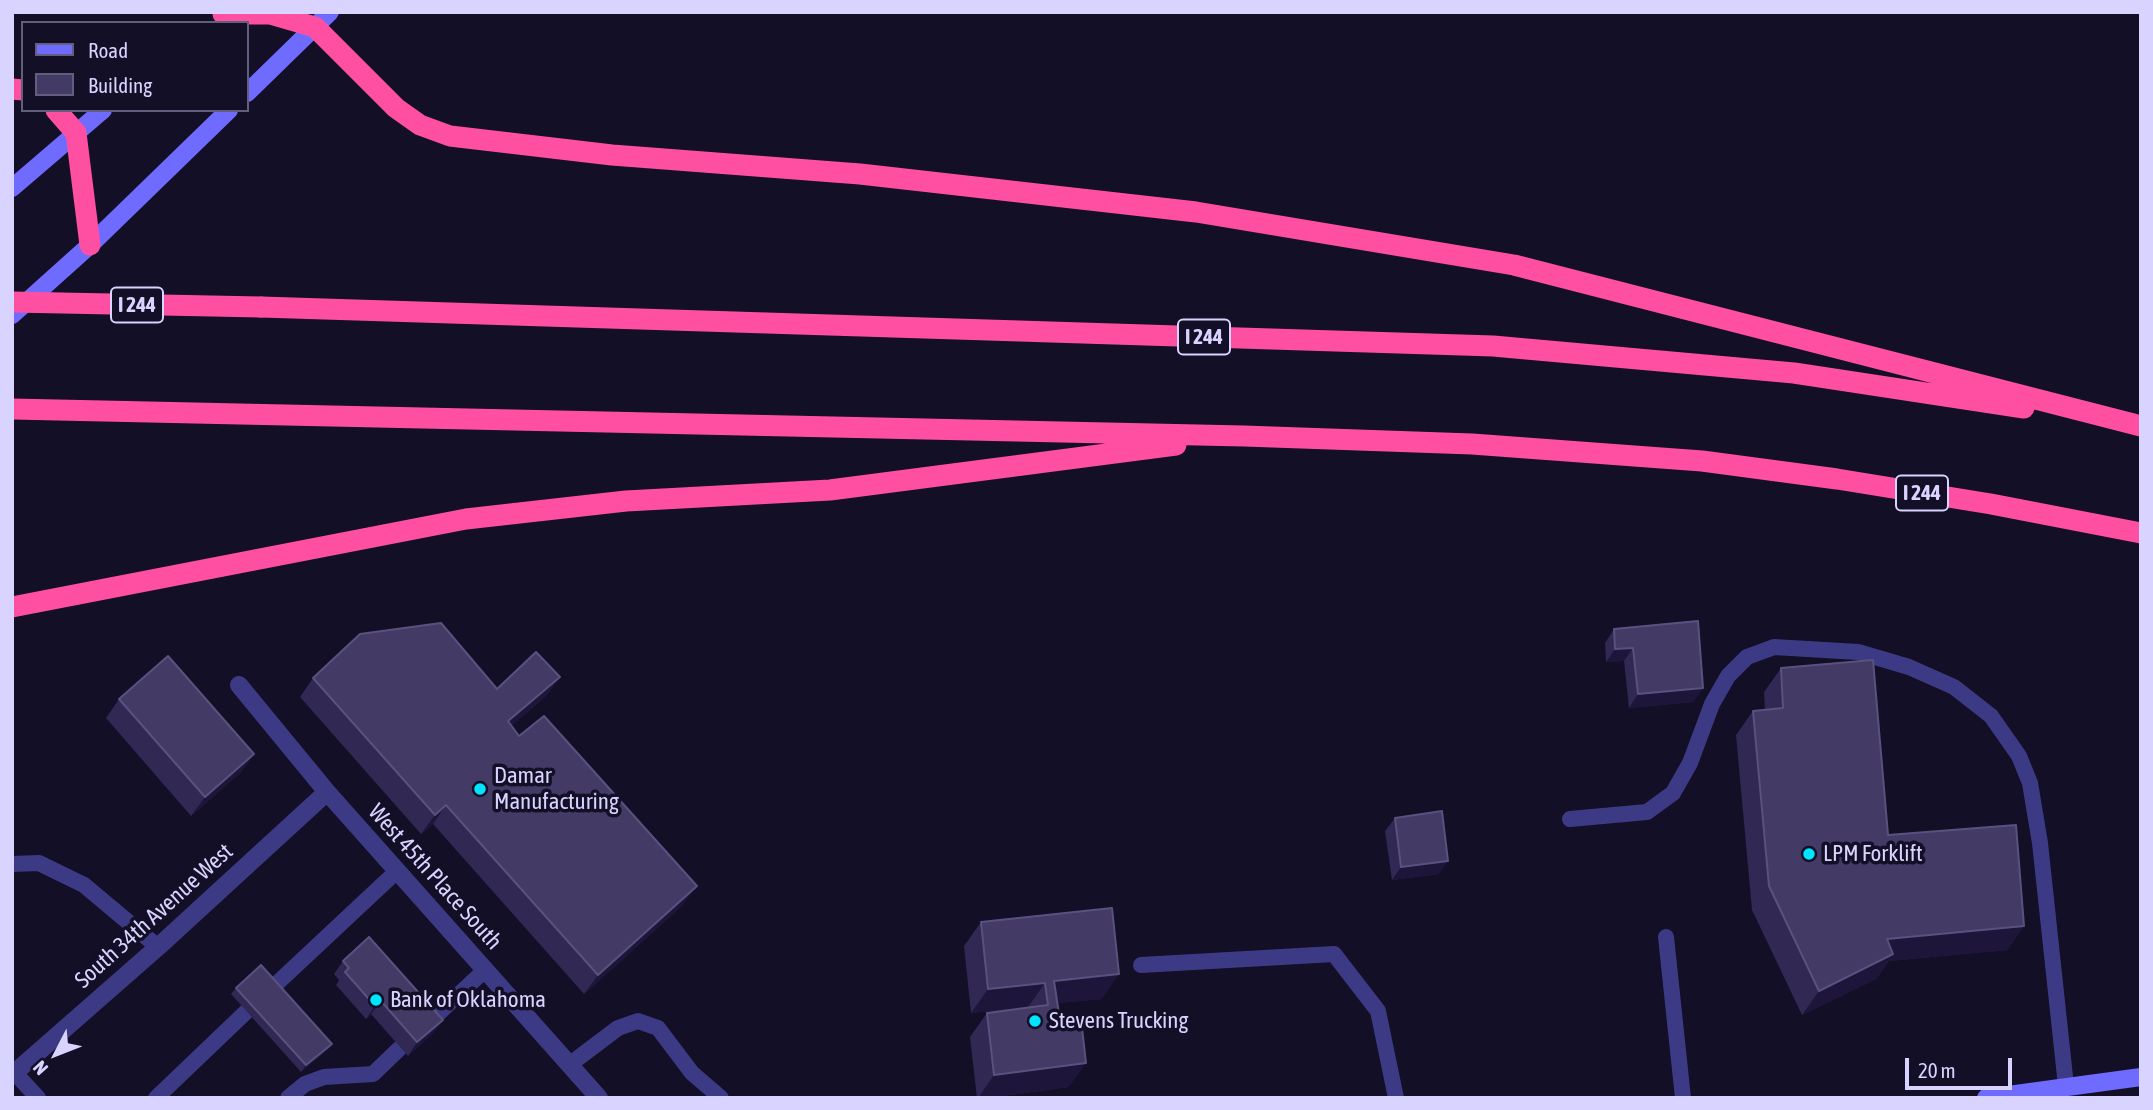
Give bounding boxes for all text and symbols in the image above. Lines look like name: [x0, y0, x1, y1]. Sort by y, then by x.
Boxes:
legend: [21, 21, 248, 112]
text: Road: [88, 38, 128, 62]
text: Building: [88, 73, 152, 97]
road number: I 244: [111, 288, 163, 322]
road number: I 244: [1178, 320, 1230, 354]
road number: I 244: [1896, 476, 1948, 510]
place label: Damar Manufacturing: [494, 762, 619, 816]
marker: Damar Manufacturing: [472, 781, 488, 797]
street label: West 45th Place South: [362, 799, 508, 955]
street label: South 34th Avenue West: [69, 838, 239, 994]
place label: LPM Forklift: [1823, 840, 1923, 868]
marker: LPM Forklift: [1801, 846, 1817, 862]
place label: Bank of Oklahoma: [390, 986, 546, 1014]
marker: Bank of Oklahoma: [368, 992, 384, 1008]
place label: Stevens Trucking: [1049, 1007, 1188, 1035]
marker: Stevens Trucking: [1027, 1013, 1043, 1029]
north arrow: [21, 1019, 91, 1089]
scale bar: [1908, 1044, 2015, 1088]
text: N: [28, 1057, 52, 1080]
text: 20 m: [1918, 1058, 1956, 1082]

